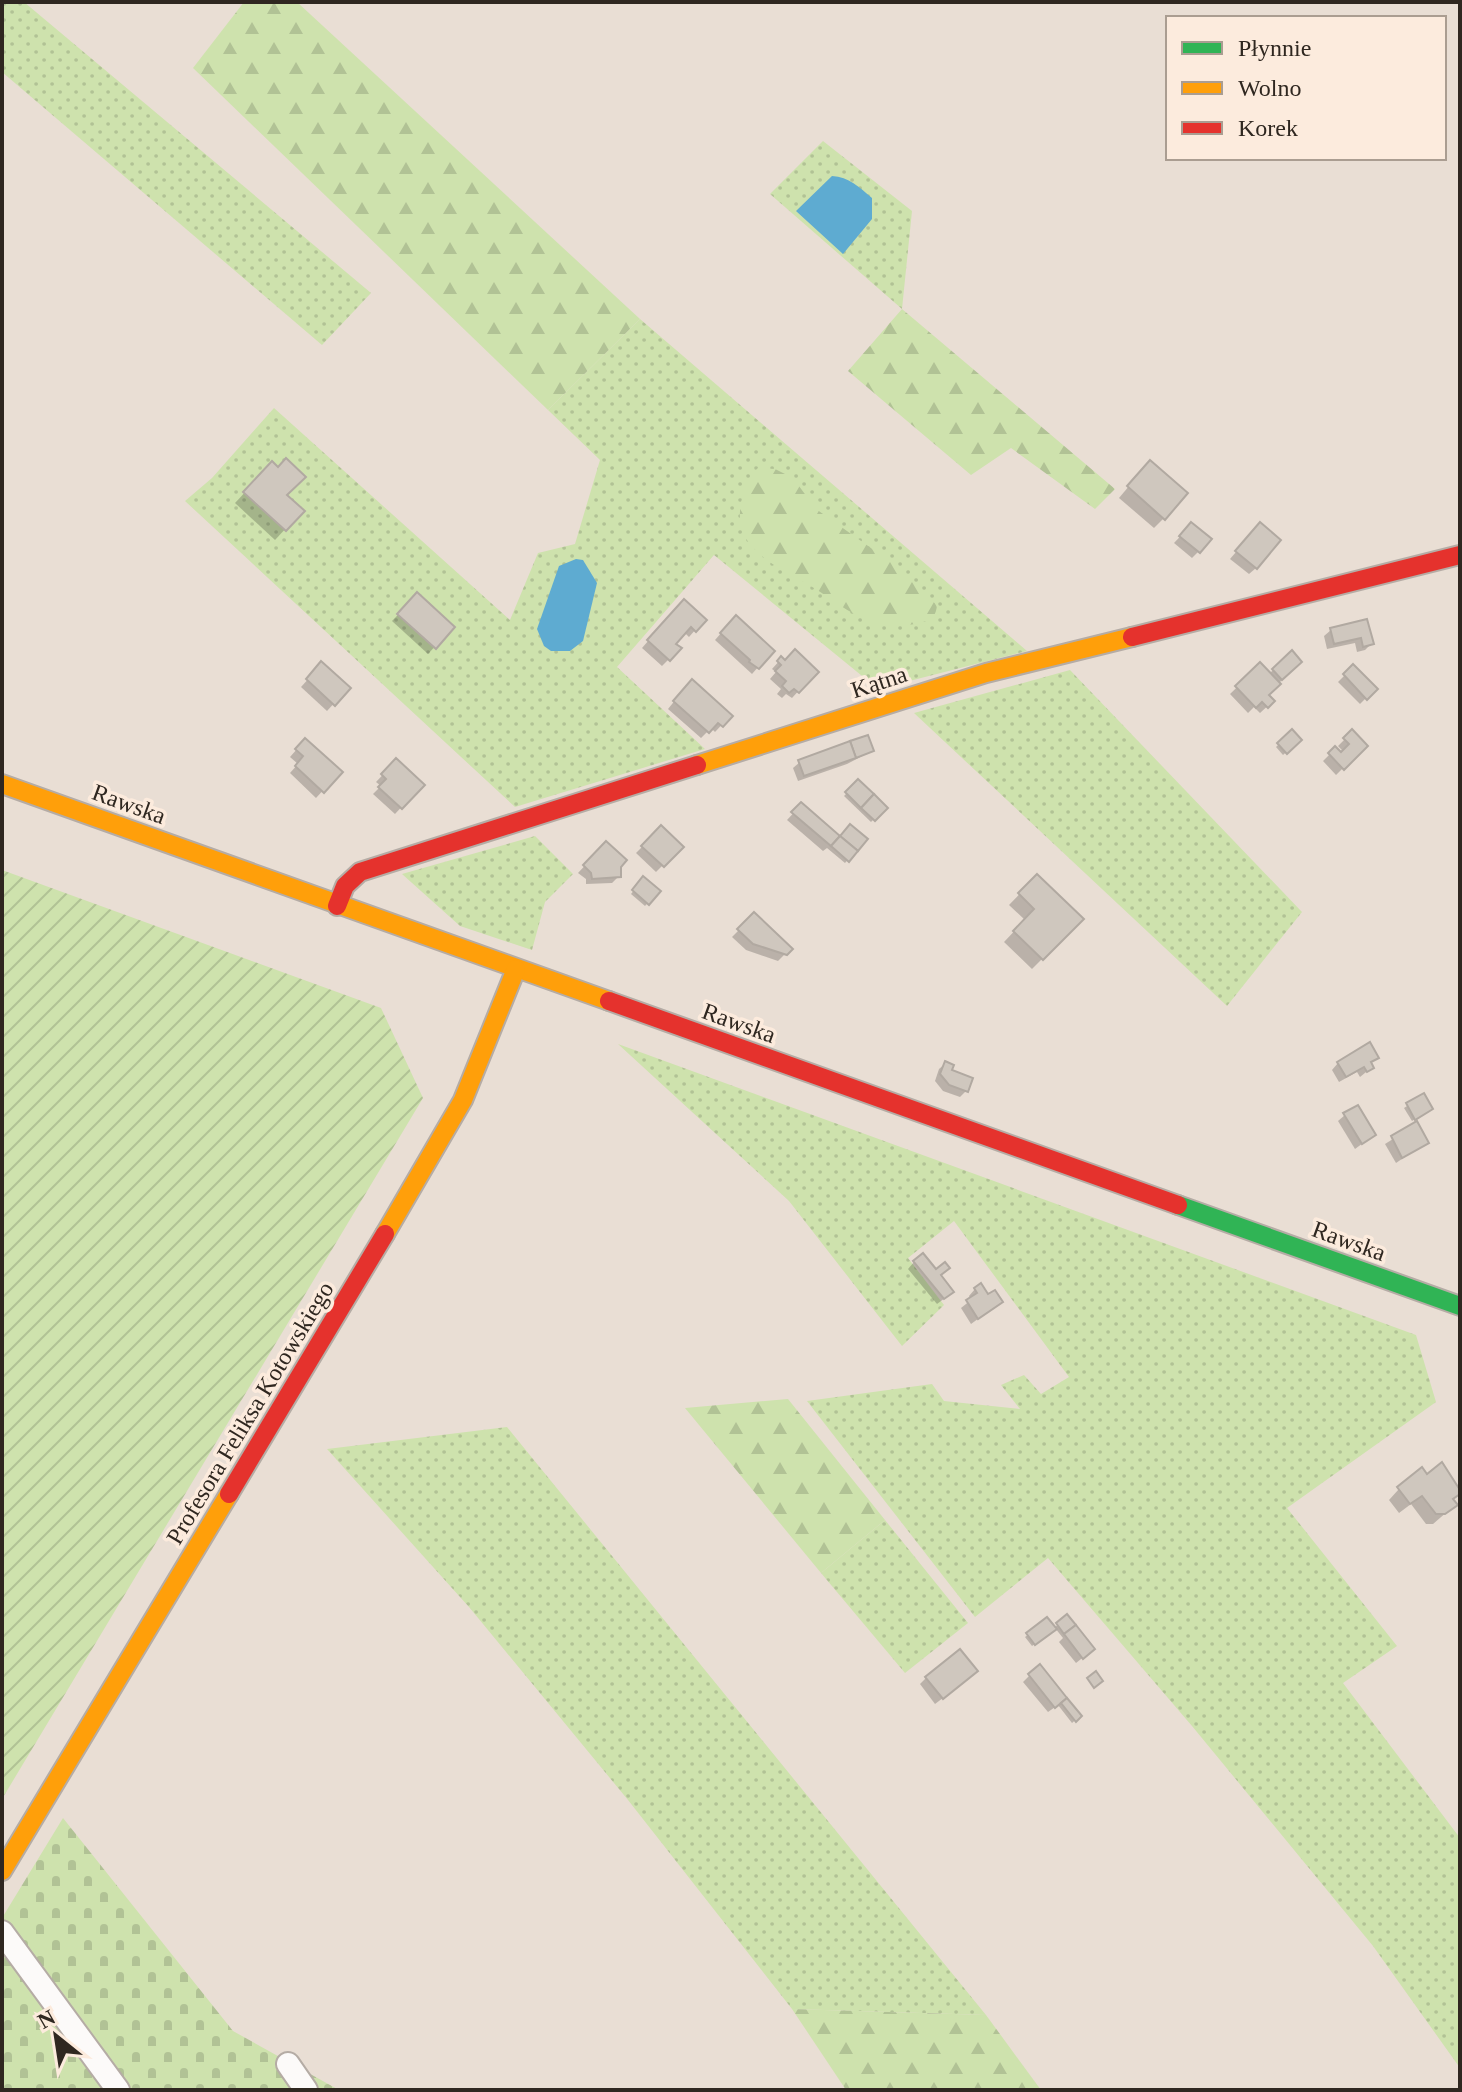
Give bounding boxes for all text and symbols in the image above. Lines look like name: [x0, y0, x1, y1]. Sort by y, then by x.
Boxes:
legend: [1166, 16, 1446, 160]
text: Płynnie: [1238, 35, 1311, 61]
text: Wolno: [1238, 75, 1301, 101]
text: Korek: [1238, 115, 1298, 141]
street label: Kątna: [848, 661, 911, 703]
street label: Rawska: [89, 779, 169, 829]
street label: Rawska: [699, 998, 779, 1048]
street label: Rawska: [1309, 1216, 1389, 1266]
street label: Profesora Feliksa Kotowskiego: [161, 1277, 339, 1549]
north arrow: [16, 1996, 96, 2076]
text: N: [33, 2004, 59, 2034]

